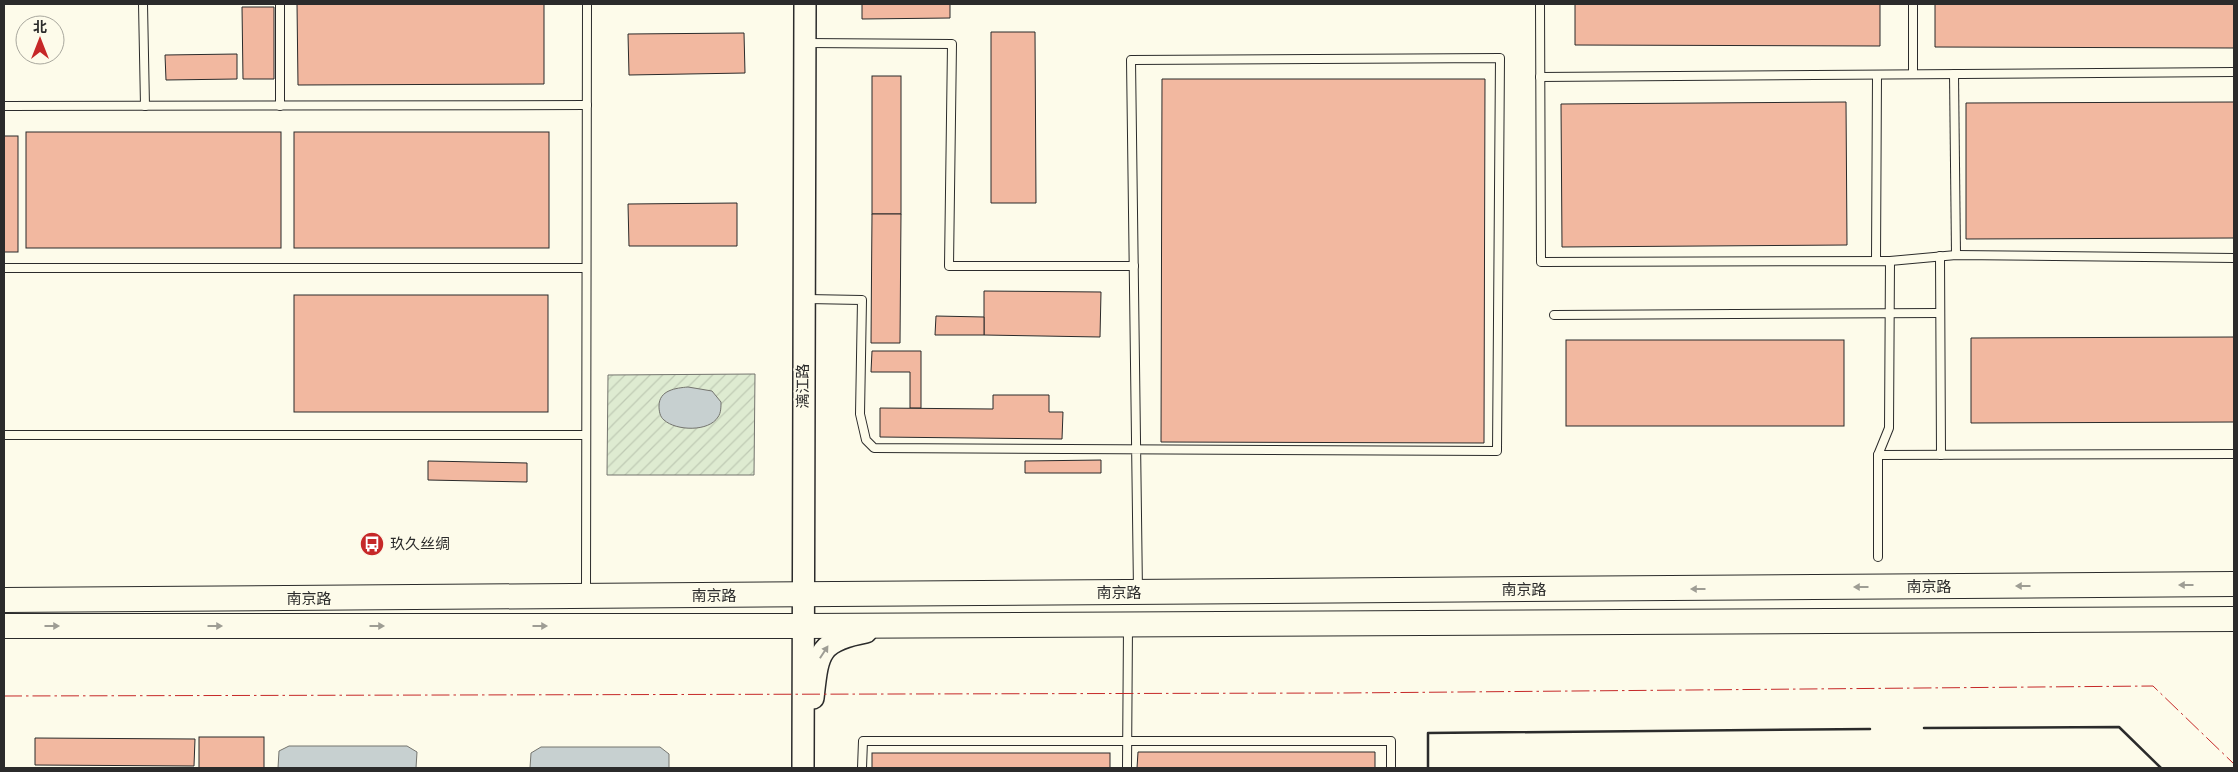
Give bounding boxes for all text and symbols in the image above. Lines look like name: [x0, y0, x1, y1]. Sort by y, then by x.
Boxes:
north arrow: [15, 15, 65, 65]
text: 北: [33, 20, 47, 35]
street label: 漓江路: [795, 363, 811, 409]
bus stop icon: 玖久丝绸: [359, 531, 385, 557]
place label: 玖久丝绸: [390, 536, 450, 552]
street label: 南京路: [1906, 579, 1952, 595]
one-way arrow: [2177, 581, 2193, 589]
street label: 南京路: [1501, 582, 1547, 598]
one-way arrow: [2015, 582, 2031, 590]
one-way arrow: [1852, 583, 1868, 591]
street label: 南京路: [1096, 585, 1142, 601]
one-way arrow: [1690, 585, 1706, 593]
street label: 南京路: [691, 588, 737, 604]
street label: 南京路: [286, 591, 332, 607]
one-way arrow: [45, 622, 61, 630]
one-way arrow: [207, 622, 223, 630]
one-way arrow: [370, 622, 386, 630]
one-way arrow: [532, 622, 548, 630]
one-way arrow: [820, 645, 829, 659]

